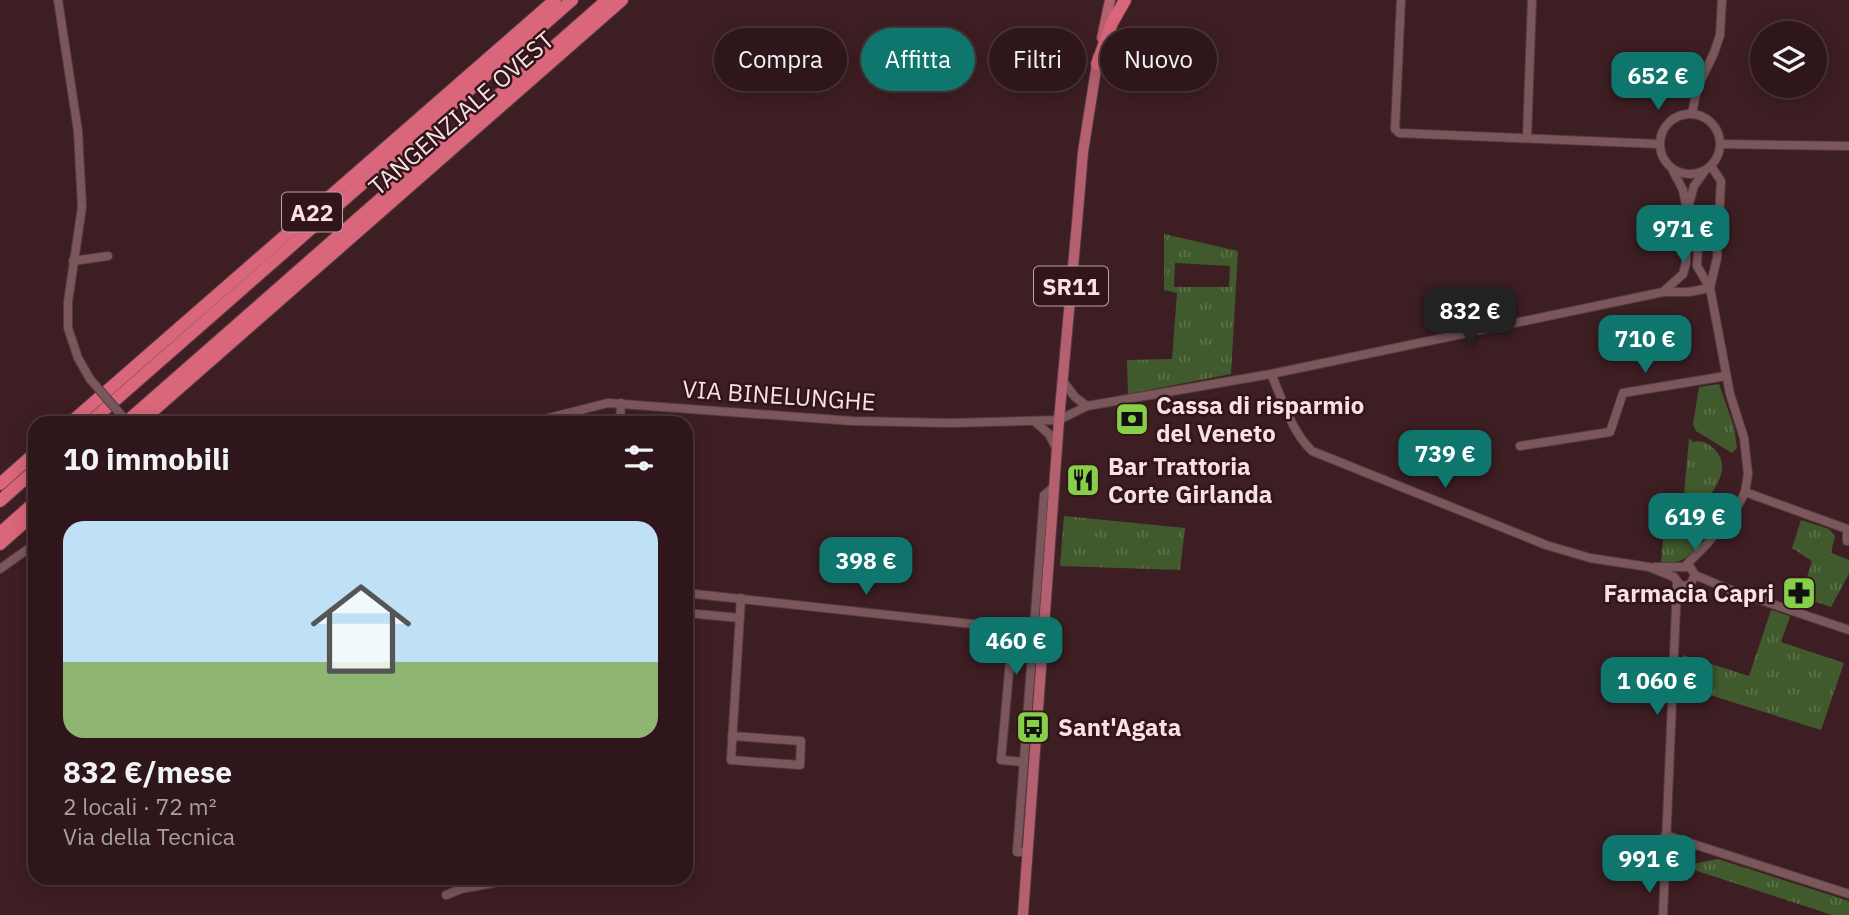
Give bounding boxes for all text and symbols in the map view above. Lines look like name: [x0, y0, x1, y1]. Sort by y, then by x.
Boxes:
map controls: [1750, 21, 1827, 98]
button: layers: [1750, 21, 1827, 98]
street label: TANGENZIALE OVEST: [362, 24, 561, 202]
chip: Compra: [714, 28, 847, 91]
chip: Affitta: [861, 28, 975, 91]
chip: Filtri: [989, 28, 1086, 91]
chip: Nuovo: [1100, 28, 1217, 91]
pin: 652 €: [1609, 52, 1707, 112]
text: 652 €: [1627, 60, 1689, 90]
road number: A22: [282, 192, 342, 232]
pin: 971 €: [1634, 205, 1732, 265]
text: 971 €: [1652, 213, 1714, 243]
road number: SR11: [1034, 266, 1108, 306]
pin: 832 €: [1421, 288, 1519, 347]
text: 832 €: [1439, 295, 1501, 325]
pin: 710 €: [1596, 316, 1694, 375]
text: 710 €: [1614, 323, 1676, 353]
street label: VIA BINELUNGHE: [681, 372, 877, 418]
place label: Cassa di risparmio del Veneto: [1156, 389, 1364, 449]
bank icon: Cassa di risparmio del Veneto: [1113, 400, 1151, 438]
pin: 739 €: [1396, 430, 1494, 490]
text: 739 €: [1414, 438, 1476, 468]
text: 10 immobili: [63, 439, 230, 478]
icon: filters: [620, 439, 658, 477]
place label: Bar Trattoria Corte Girlanda: [1108, 450, 1273, 510]
restaurant icon: Bar Trattoria Corte Girlanda: [1064, 461, 1102, 499]
pin: 619 €: [1646, 494, 1744, 553]
text: 619 €: [1664, 501, 1726, 531]
pin: 398 €: [817, 538, 915, 597]
text: 398 €: [835, 545, 897, 575]
icon: home: [298, 566, 424, 692]
pharmacy icon: Farmacia Capri: [1780, 574, 1818, 612]
place label: Farmacia Capri: [1603, 577, 1774, 609]
pin: 460 €: [967, 618, 1065, 677]
text: 460 €: [985, 625, 1047, 655]
pin: 1 060 €: [1592, 658, 1722, 717]
text: 1 060 €: [1617, 665, 1697, 695]
bus stop icon: Sant'Agata: [1014, 708, 1052, 746]
place label: Sant'Agata: [1058, 711, 1181, 743]
text: 832 €/mese: [63, 752, 232, 791]
text: 2 locali · 72 m²: [63, 791, 217, 821]
text: Via della Tecnica: [63, 821, 235, 851]
pin: 991 €: [1600, 836, 1698, 895]
text: 991 €: [1618, 843, 1680, 873]

